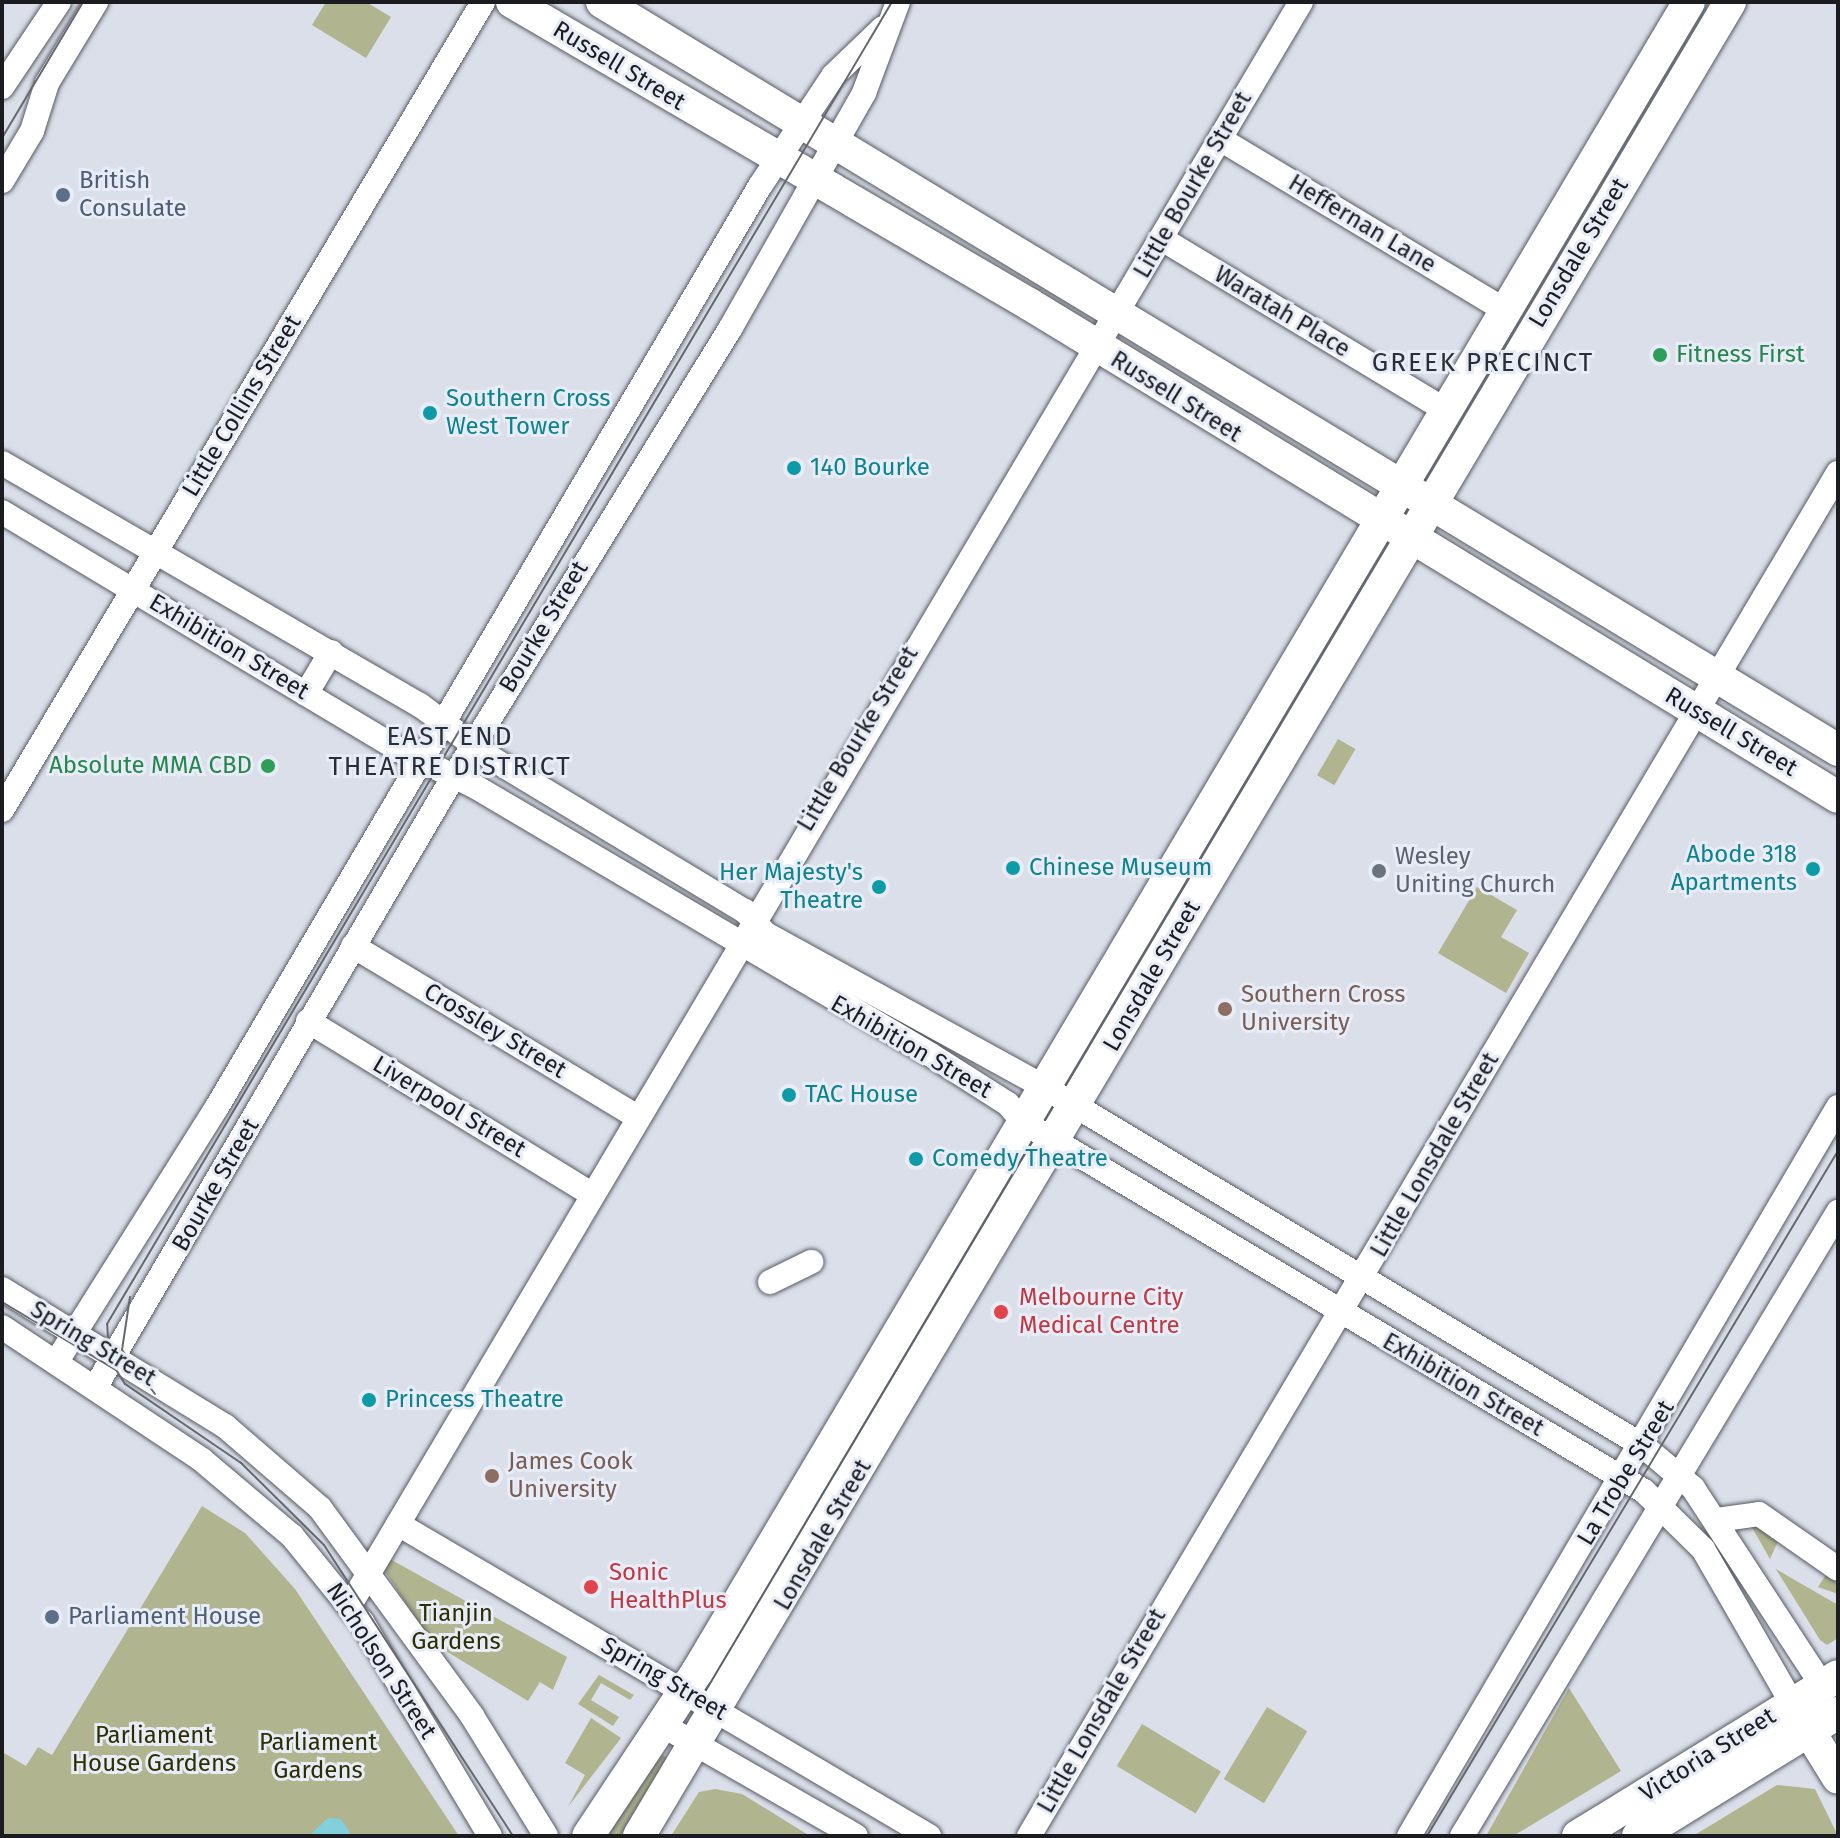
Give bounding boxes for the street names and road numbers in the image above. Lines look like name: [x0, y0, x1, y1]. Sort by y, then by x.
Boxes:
street label: Russell Street: [548, 15, 690, 117]
street label: Little Bourke Street: [1128, 87, 1258, 283]
street label: Heffernan Lane: [1283, 169, 1441, 279]
street label: Lonsdale Street: [1523, 173, 1635, 333]
street label: Waratah Place: [1209, 260, 1355, 364]
street label: Little Collins Street: [176, 310, 308, 502]
street label: Russell Street: [1105, 345, 1247, 449]
street label: Bourke Street: [493, 556, 595, 698]
street label: Exhibition Street: [144, 588, 314, 706]
street label: Little Bourke Street: [791, 641, 925, 837]
street label: Russell Street: [1660, 681, 1802, 783]
street label: Lonsdale Street: [1097, 896, 1207, 1056]
street label: Crossley Street: [419, 977, 571, 1085]
street label: Exhibition Street: [825, 989, 997, 1105]
street label: Little Lonsdale Street: [1365, 1048, 1505, 1262]
street label: Liverpool Street: [367, 1050, 531, 1164]
street label: Bourke Street: [166, 1114, 266, 1256]
street label: Spring Street: [25, 1295, 161, 1393]
street label: Exhibition Street: [1377, 1327, 1549, 1443]
street label: La Trobe Street: [1571, 1395, 1681, 1551]
street label: Lonsdale Street: [768, 1455, 878, 1615]
street label: Nicholson Street: [320, 1577, 442, 1745]
street label: Little Lonsdale Street: [1032, 1604, 1172, 1818]
street label: Spring Street: [596, 1631, 732, 1727]
street label: Victoria Street: [1635, 1702, 1781, 1808]

